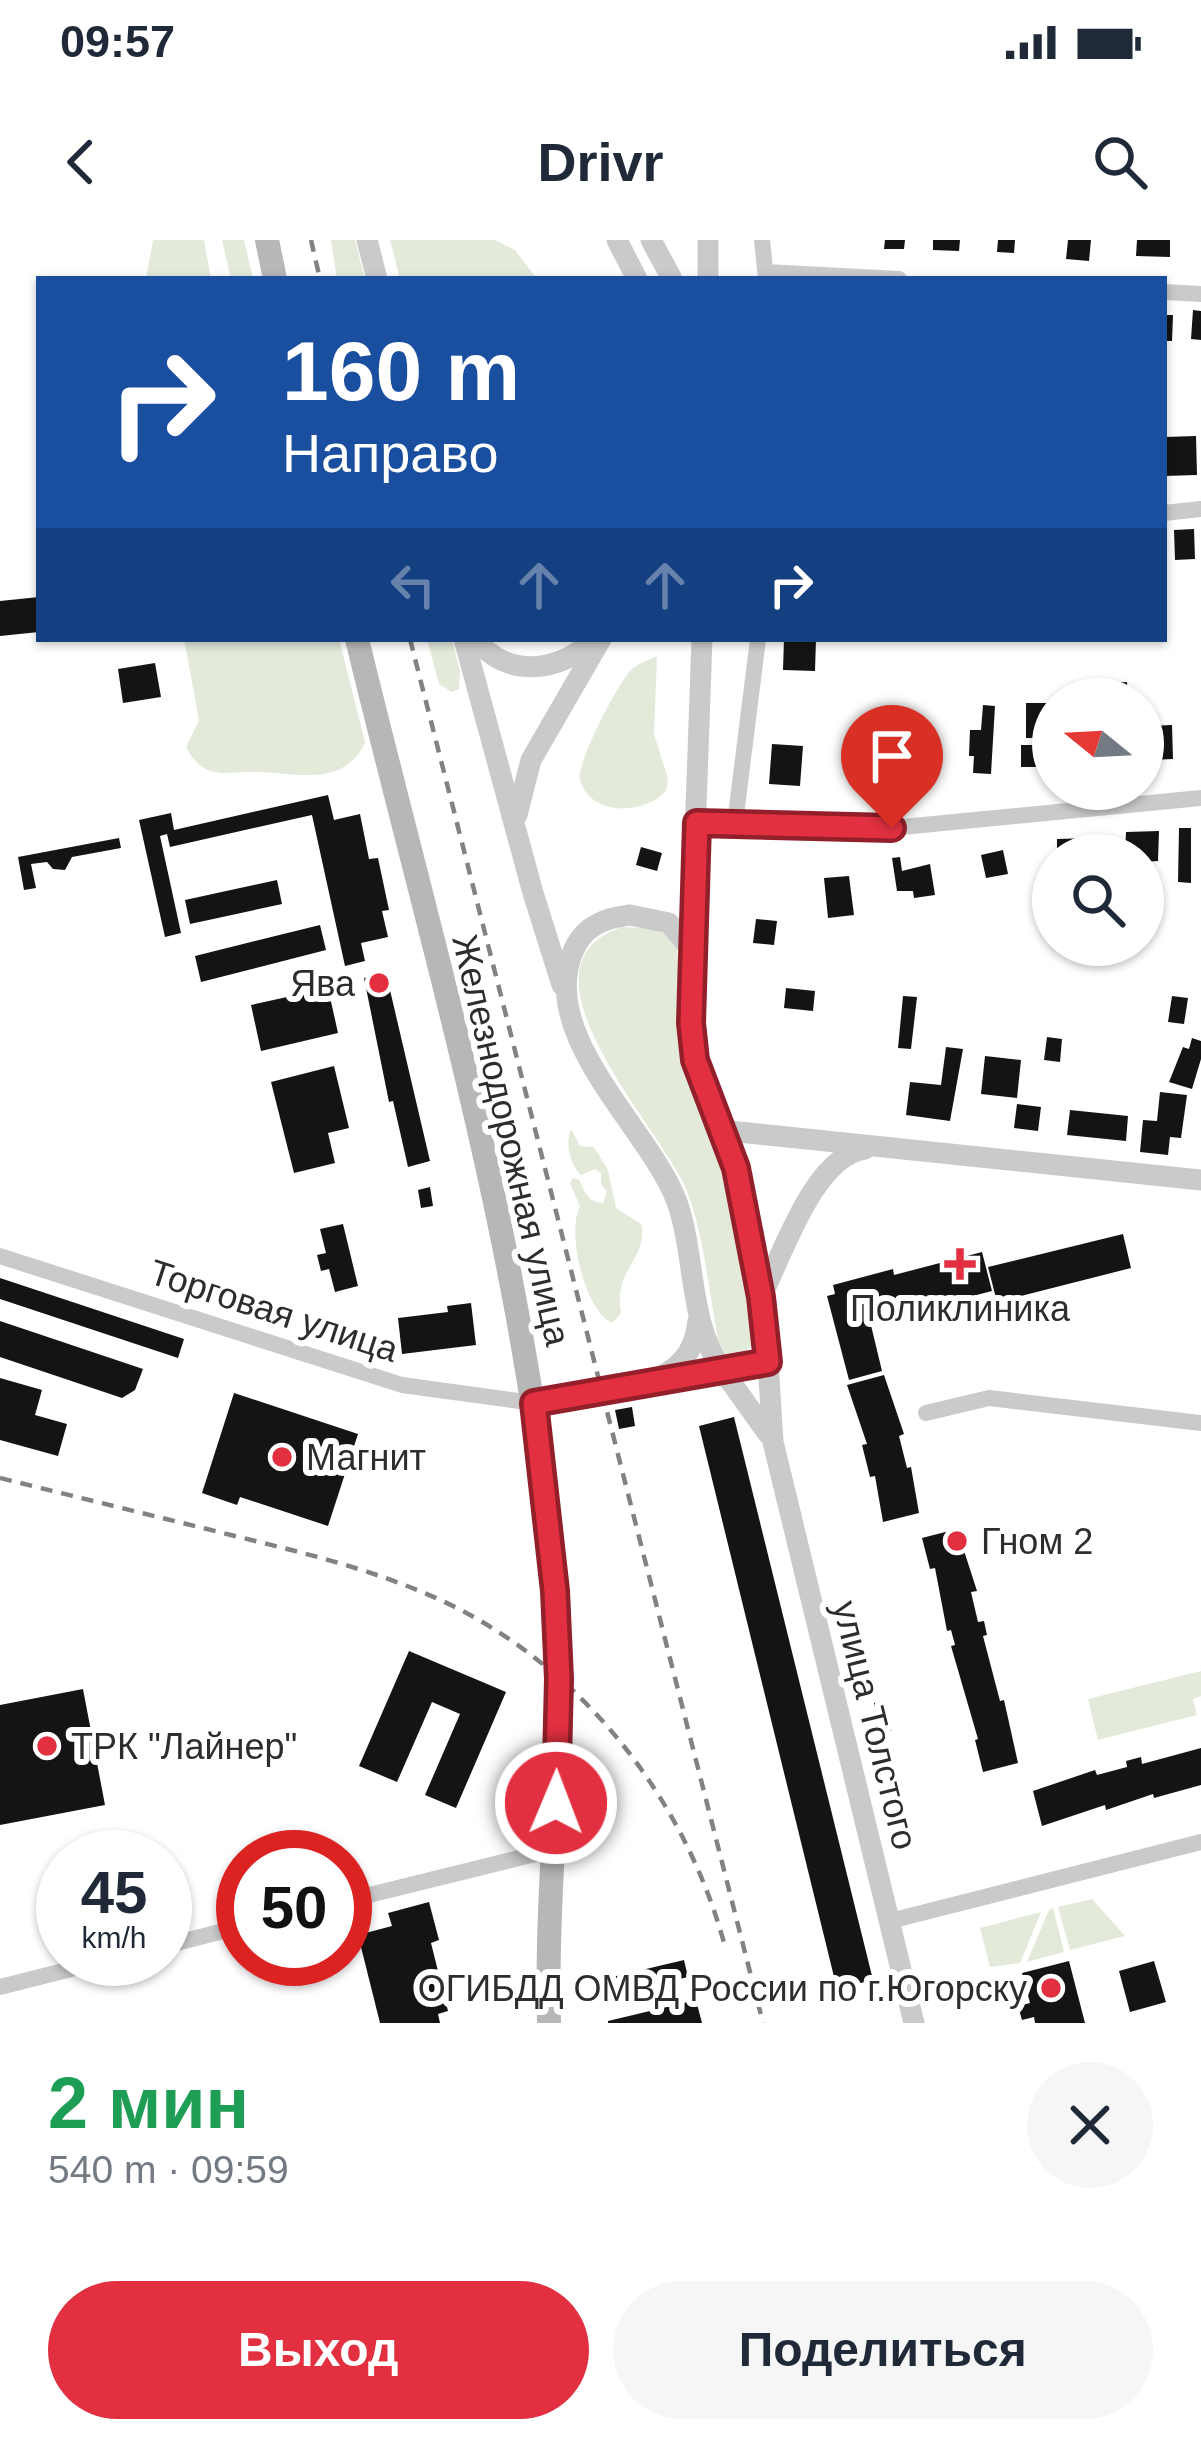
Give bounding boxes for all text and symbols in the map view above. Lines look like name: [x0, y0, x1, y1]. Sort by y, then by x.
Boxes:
text: 09:57: [60, 16, 175, 67]
icon: back: [48, 129, 114, 195]
icon: search: [1087, 129, 1153, 195]
text: Drivr: [537, 132, 664, 192]
icon: right: [84, 324, 240, 480]
text: 160 m: [282, 324, 520, 418]
text: Направо: [282, 423, 498, 483]
icon: left: [380, 552, 446, 618]
icon: ahead: [506, 552, 572, 618]
icon: ahead: [632, 552, 698, 618]
icon: right: [758, 552, 824, 618]
north arrow: [1032, 678, 1164, 810]
map controls: [1032, 678, 1164, 966]
pin: [841, 705, 943, 828]
icon: arrive: [859, 723, 925, 789]
button: search: [1032, 834, 1164, 966]
street label: Железнодорожная улица: [444, 931, 579, 1351]
place label: Ява: [290, 963, 356, 1004]
marker: Ява: [366, 970, 392, 996]
marker: Поликлиника: [944, 1248, 976, 1280]
street label: Торговая улица: [144, 1251, 404, 1370]
place label: Поликлиника: [850, 1288, 1071, 1329]
place label: Магнит: [306, 1437, 426, 1478]
marker: Магнит: [269, 1444, 295, 1470]
place label: Гном 2: [981, 1521, 1093, 1562]
marker: Гном 2: [944, 1528, 970, 1554]
street label: улица Толстого: [825, 1597, 926, 1854]
place label: ТРК "Лайнер": [71, 1726, 297, 1767]
marker: ТРК "Лайнер": [34, 1733, 60, 1759]
position arrow: [493, 1740, 619, 1866]
speed limit sign: 50: [216, 1830, 372, 1986]
text: 45: [81, 1859, 147, 1926]
text: km/h: [81, 1921, 147, 1954]
place label: ОГИБДД ОМВД России по г.Югорску: [418, 1968, 1027, 2009]
marker: ОГИБДД ОМВД России по г.Югорску: [1038, 1975, 1064, 2001]
button: close: [1027, 2062, 1153, 2188]
text: 2 мин: [48, 2063, 249, 2143]
text: 540 m · 09:59: [48, 2148, 289, 2191]
button: Выход: [48, 2281, 589, 2419]
button: Поделиться: [613, 2281, 1153, 2419]

